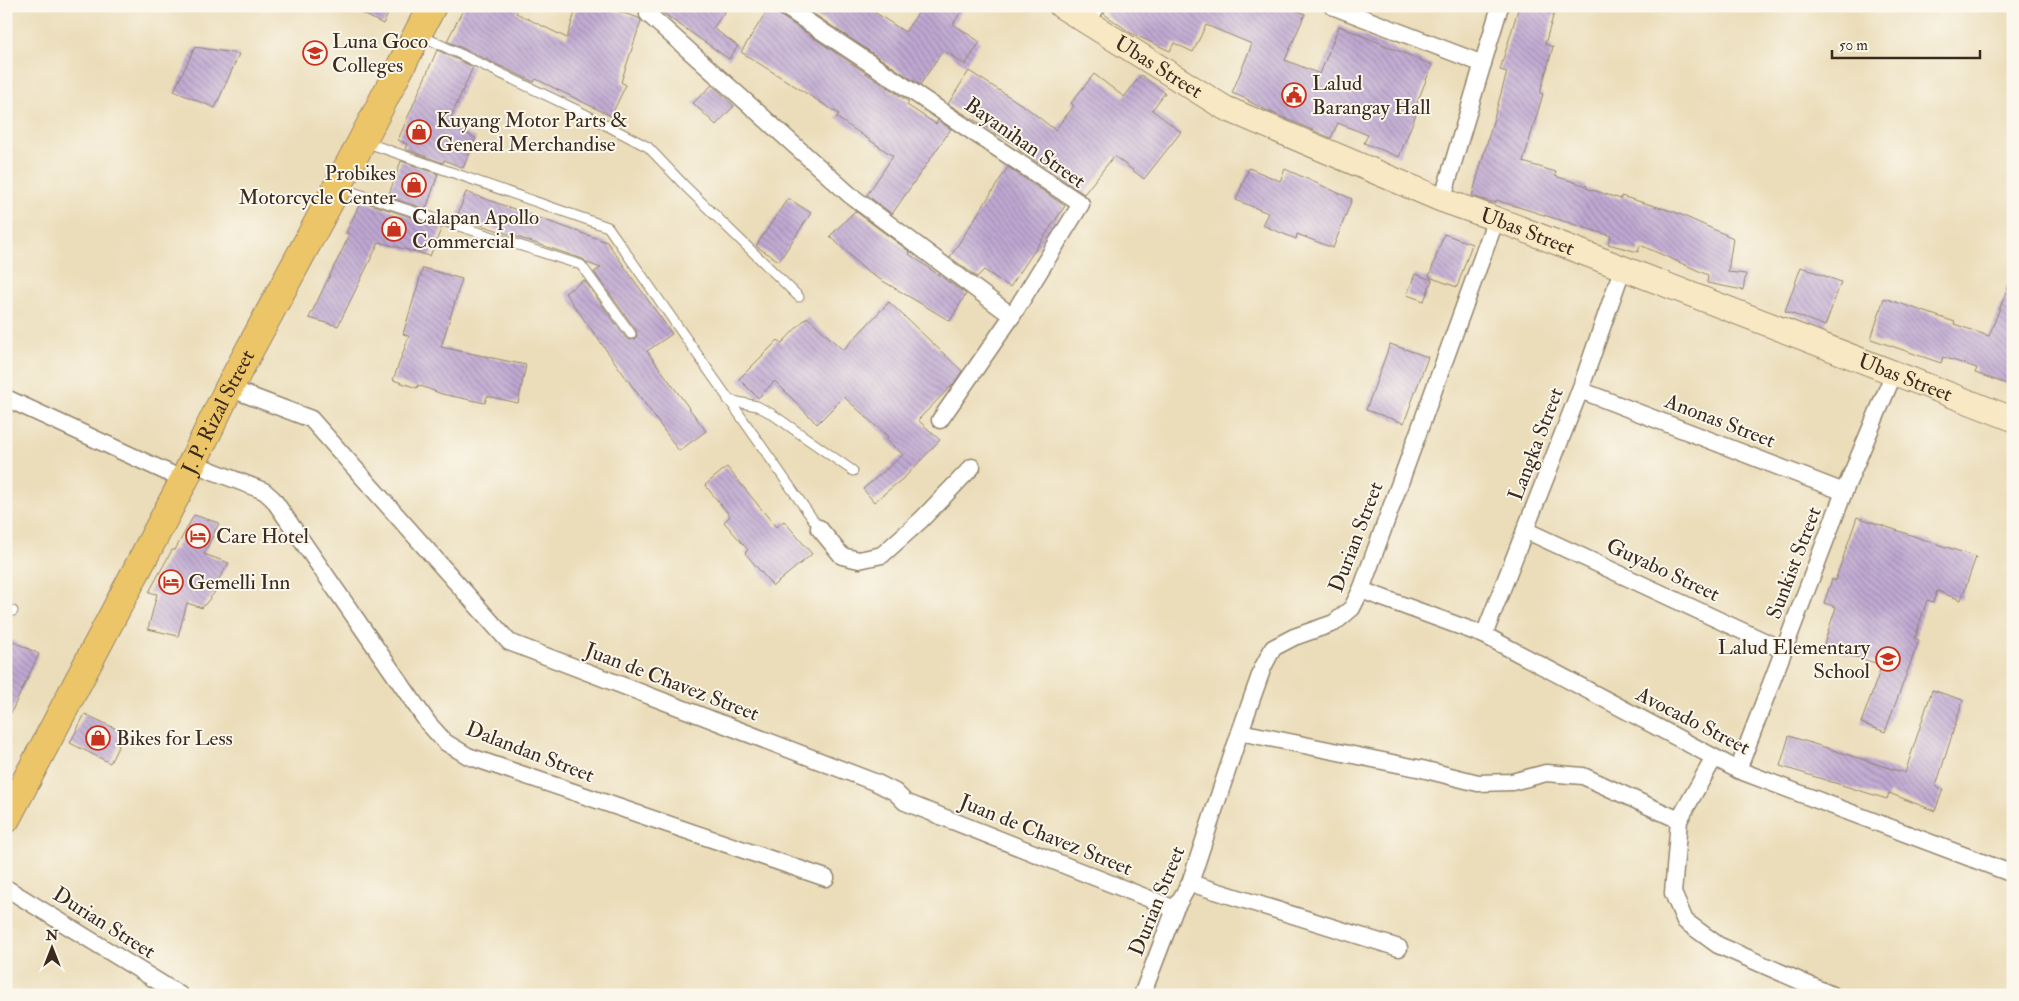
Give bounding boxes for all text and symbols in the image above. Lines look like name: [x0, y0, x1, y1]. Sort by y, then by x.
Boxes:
place label: Luna Goco Colleges: [332, 28, 428, 79]
scale bar: [1832, 28, 1979, 60]
street label: Ubas Street: [1110, 29, 1208, 104]
text: 50 m: [1839, 36, 1868, 55]
school or university icon: Luna Goco Colleges: [302, 40, 328, 66]
place label: Lalud Barangay Hall: [1312, 70, 1431, 121]
public building icon: Lalud Barangay Hall: [1281, 82, 1307, 108]
street label: Bayanihan Street: [959, 91, 1091, 195]
place label: Kuyang Motor Parts & General Merchandise: [436, 107, 628, 158]
shop icon: Kuyang Motor Parts & General Merchandise: [406, 119, 432, 145]
place label: Probikes Motorcycle Center: [239, 160, 396, 211]
shop icon: Probikes Motorcycle Center: [401, 172, 427, 198]
street label: Ubas Street: [1477, 201, 1579, 262]
place label: Calapan Apollo Commercial: [412, 204, 539, 255]
shop icon: Calapan Apollo Commercial: [381, 216, 407, 242]
street label: J. P. Rizal Street: [175, 345, 261, 480]
street label: Ubas Street: [1854, 347, 1956, 408]
street label: Langka Street: [1502, 384, 1570, 504]
street label: Anonas Street: [1660, 387, 1779, 454]
street label: Durian Street: [1323, 478, 1389, 596]
street label: Sunkist Street: [1760, 503, 1828, 623]
hotel icon: Care Hotel: [185, 523, 211, 549]
place label: Care Hotel: [216, 523, 310, 550]
street label: Guyabo Street: [1602, 532, 1724, 608]
hotel icon: Gemelli Inn: [158, 569, 184, 595]
place label: Gemelli Inn: [188, 569, 291, 596]
place label: Lalud Elementary School: [1718, 634, 1871, 685]
street label: Juan de Chavez Street: [580, 636, 763, 728]
school or university icon: Lalud Elementary School: [1875, 646, 1901, 672]
street label: Avocado Street: [1631, 680, 1755, 761]
street label: Dalandan Street: [462, 715, 598, 789]
shop icon: Bikes for Less: [85, 725, 111, 751]
place label: Bikes for Less: [116, 725, 233, 752]
street label: Juan de Chavez Street: [955, 788, 1136, 882]
street label: Durian Street: [1123, 842, 1191, 960]
street label: Durian Street: [48, 881, 160, 965]
north arrow: [28, 924, 78, 974]
text: N: [45, 927, 59, 944]

